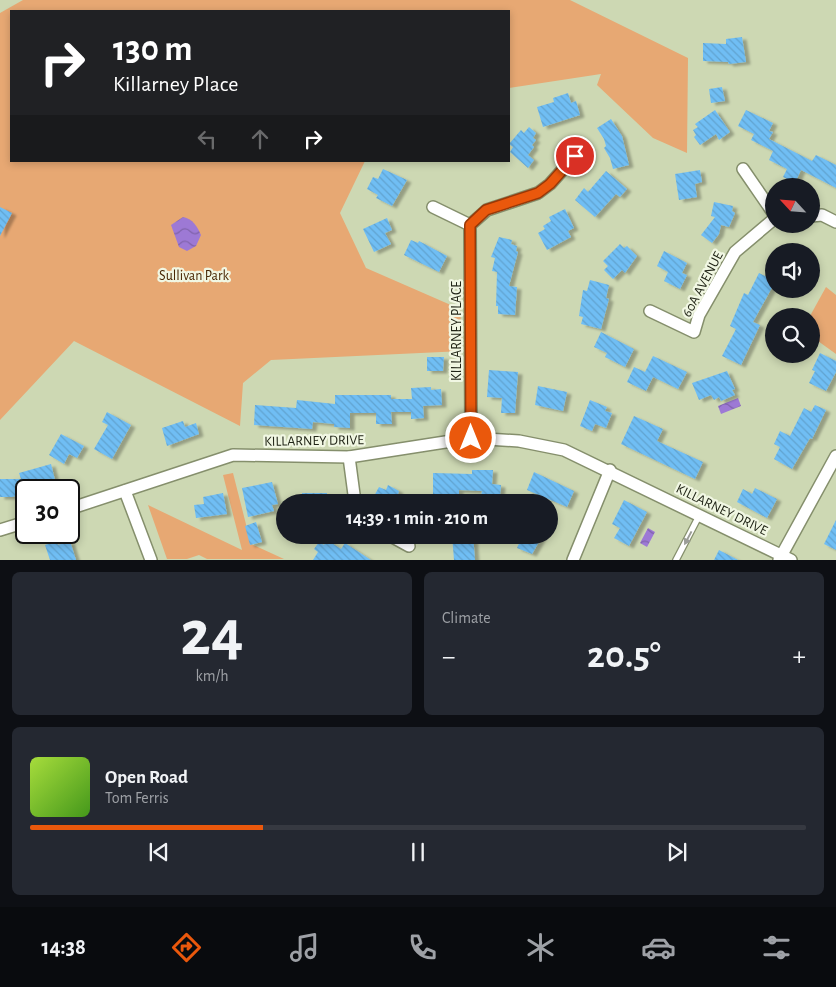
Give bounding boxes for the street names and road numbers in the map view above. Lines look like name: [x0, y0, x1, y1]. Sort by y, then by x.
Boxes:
street label: 60A AVENUE: [680, 249, 726, 319]
street label: KILLARNEY PLACE: [450, 281, 464, 381]
street label: KILLARNEY DRIVE: [264, 433, 364, 449]
street label: KILLARNEY DRIVE: [674, 482, 770, 538]

